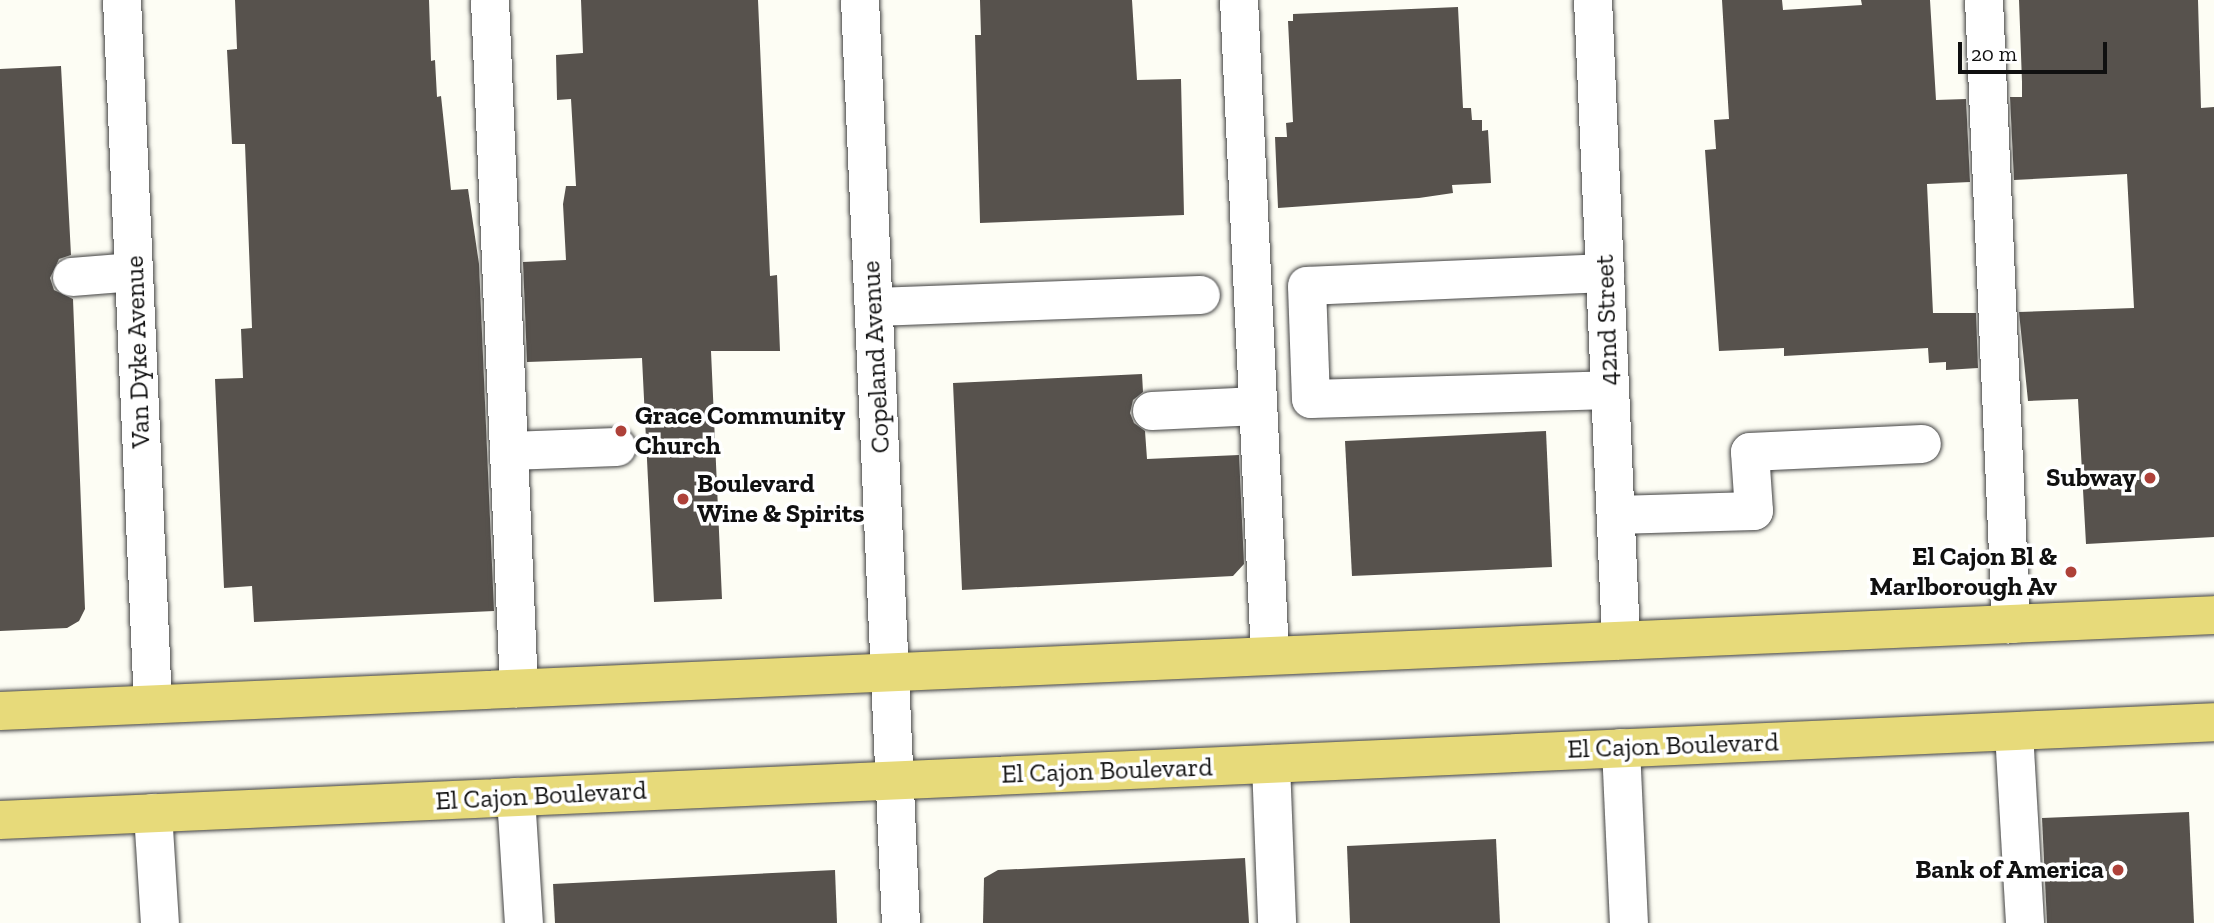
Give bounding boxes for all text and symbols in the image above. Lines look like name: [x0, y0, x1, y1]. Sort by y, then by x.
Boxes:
scale bar: [1962, 28, 2111, 72]
text: 20 m: [1971, 41, 2017, 66]
street label: 42nd Street: [1589, 254, 1625, 386]
street label: Van Dyke Avenue: [119, 255, 157, 449]
street label: Copeland Avenue: [855, 260, 897, 454]
place label: Grace Community Church: [635, 400, 845, 462]
marker: Grace Community Church: [613, 423, 629, 439]
place label: Subway: [2046, 462, 2136, 494]
place label: Boulevard Wine & Spirits: [697, 468, 864, 530]
marker: Subway: [2142, 470, 2158, 486]
marker: Boulevard Wine & Spirits: [675, 491, 691, 507]
place label: El Cajon Bl & Marlborough Av: [1869, 541, 2057, 602]
marker: El Cajon Bl & Marlborough Av: [2063, 564, 2079, 580]
street label: El Cajon Boulevard: [1567, 727, 1779, 765]
street label: El Cajon Boulevard: [1001, 752, 1213, 790]
street label: El Cajon Boulevard: [435, 775, 647, 817]
place label: Bank of America: [1915, 854, 2104, 886]
marker: Bank of America: [2110, 862, 2126, 878]

